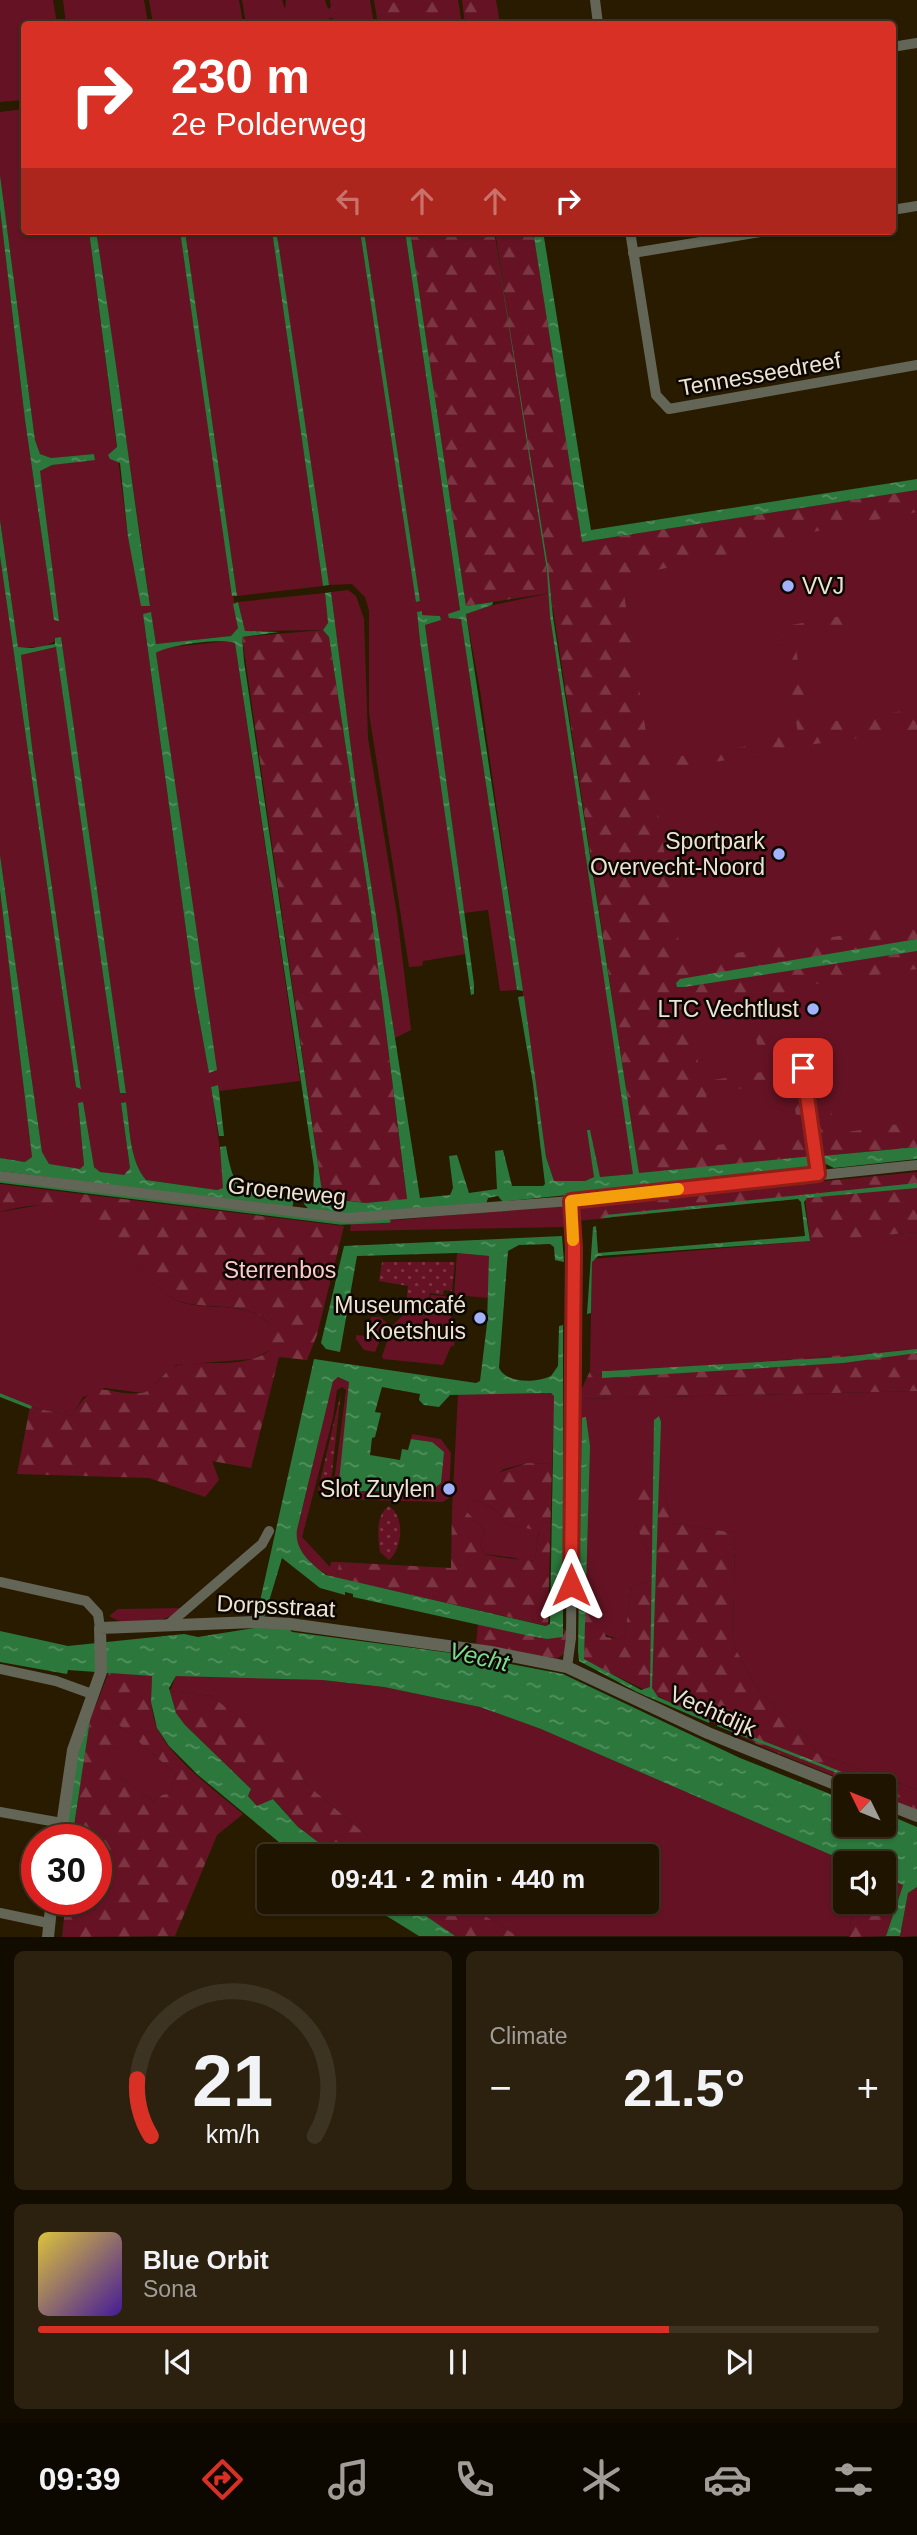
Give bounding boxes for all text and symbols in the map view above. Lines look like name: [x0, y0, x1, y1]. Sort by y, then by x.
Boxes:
icon: right: [56, 49, 147, 140]
text: 230 m: [171, 49, 310, 103]
text: 2e Polderweg: [171, 106, 367, 142]
icon: left: [330, 182, 368, 220]
icon: ahead: [403, 182, 441, 220]
icon: ahead: [476, 182, 514, 220]
icon: right: [549, 182, 587, 220]
street label: Tennesseedreef: [677, 347, 843, 401]
place label: VVJ: [802, 573, 844, 599]
marker: VVJ: [780, 578, 796, 594]
place label: Sportpark Overvecht-Noord: [590, 828, 765, 880]
marker: Sportpark Overvecht-Noord: [771, 846, 787, 862]
place label: LTC Vechtlust: [658, 996, 800, 1022]
marker: LTC Vechtlust: [805, 1001, 821, 1017]
pin: [773, 1038, 833, 1098]
icon: arrive: [784, 1049, 822, 1087]
street label: Groeneweg: [227, 1172, 347, 1210]
park label: Sterrenbos: [224, 1257, 336, 1283]
place label: Museumcafé Koetshuis: [334, 1292, 466, 1344]
marker: Museumcafé Koetshuis: [472, 1310, 488, 1326]
place label: Slot Zuylen: [320, 1476, 435, 1502]
marker: Slot Zuylen: [441, 1481, 457, 1497]
position arrow: [534, 1548, 608, 1622]
street label: Dorpsstraat: [216, 1590, 337, 1622]
water label: Vecht: [447, 1637, 513, 1677]
street label: Vechtdijk: [666, 1680, 761, 1742]
north arrow: [833, 1774, 896, 1838]
map controls: [833, 1774, 896, 1914]
speed limit sign: 30: [21, 1824, 112, 1915]
button: sound: [833, 1851, 896, 1914]
text: 09:41 · 2 min · 440 m: [331, 1864, 585, 1894]
text: Climate: [490, 2023, 567, 2049]
text: 21: [192, 2041, 273, 2122]
text: 21.5°: [623, 2059, 745, 2117]
text: −: [490, 2067, 512, 2109]
text: +: [857, 2067, 879, 2109]
text: km/h: [206, 2120, 260, 2148]
text: Blue Orbit: [143, 2245, 269, 2275]
text: Sona: [143, 2276, 197, 2302]
icon: previous: [159, 2343, 197, 2381]
icon: pause: [439, 2343, 477, 2381]
icon: next: [720, 2343, 758, 2381]
icon: directions: [198, 2455, 247, 2504]
icon: music: [324, 2455, 373, 2504]
icon: phone: [450, 2455, 499, 2504]
icon: climate: [577, 2455, 626, 2504]
icon: car: [703, 2455, 752, 2504]
icon: filters: [829, 2455, 878, 2504]
text: 09:39: [39, 2461, 120, 2497]

